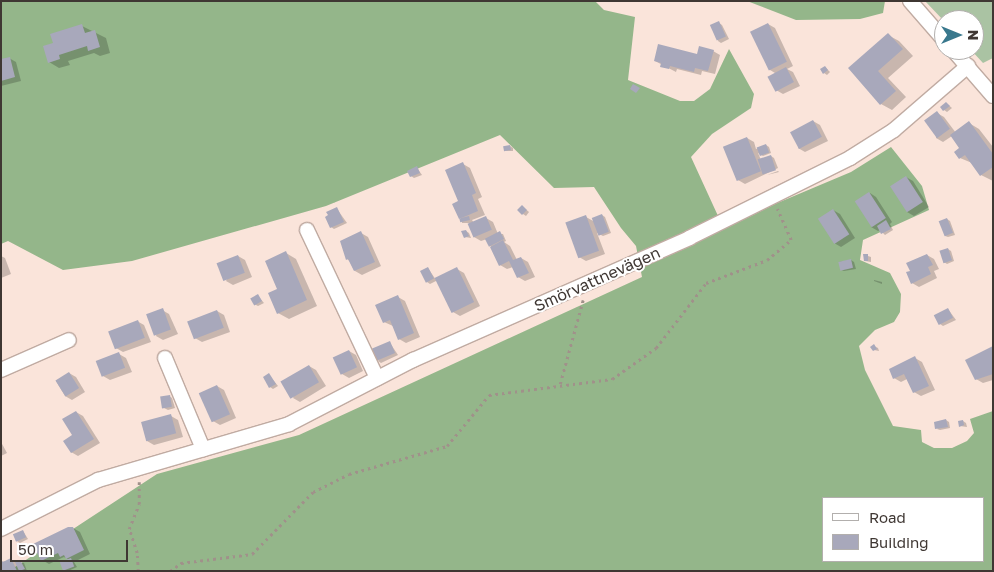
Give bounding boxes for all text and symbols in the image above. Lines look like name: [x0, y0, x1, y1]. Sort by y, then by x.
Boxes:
north arrow: [934, 10, 984, 60]
text: N: [965, 30, 982, 40]
street label: Smörvattnevägen: [531, 243, 663, 315]
legend: [822, 497, 984, 562]
text: Road: [869, 508, 906, 526]
scale bar: [12, 530, 130, 562]
text: Building: [869, 533, 929, 551]
text: 50 m: [18, 540, 53, 558]

